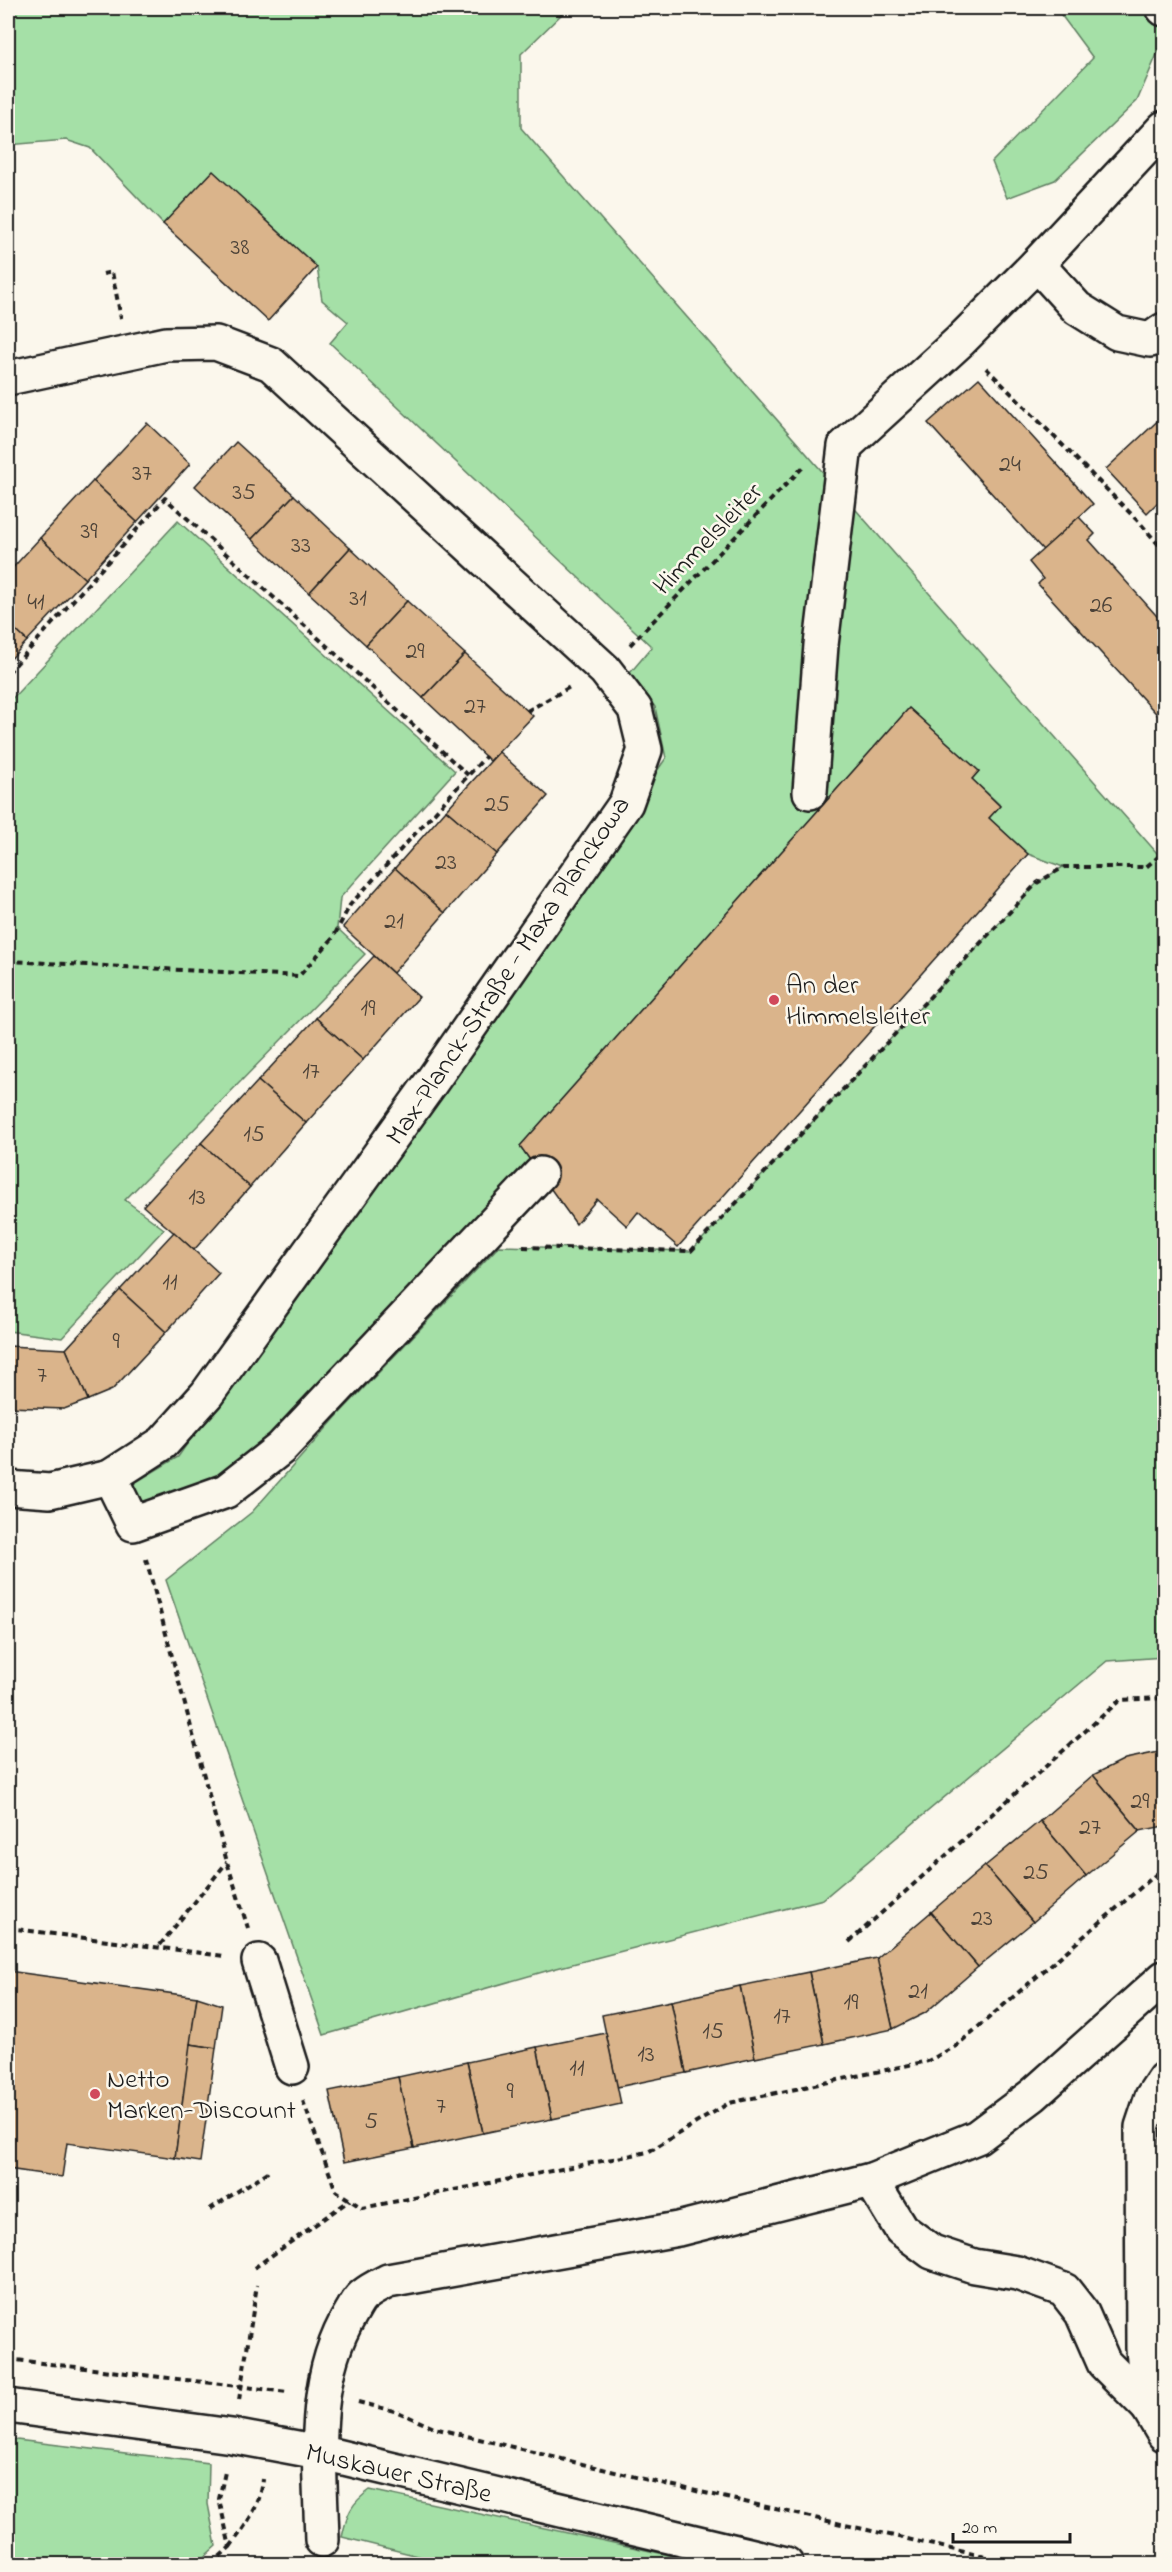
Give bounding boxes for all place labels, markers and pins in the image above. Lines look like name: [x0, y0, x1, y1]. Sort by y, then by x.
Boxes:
place label: An der Himmelsleiter: [786, 967, 930, 1037]
marker: An der Himmelsleiter: [767, 993, 781, 1007]
place label: Netto Marken-Discount: [107, 2061, 296, 2131]
marker: Netto Marken-Discount: [88, 2087, 102, 2101]

